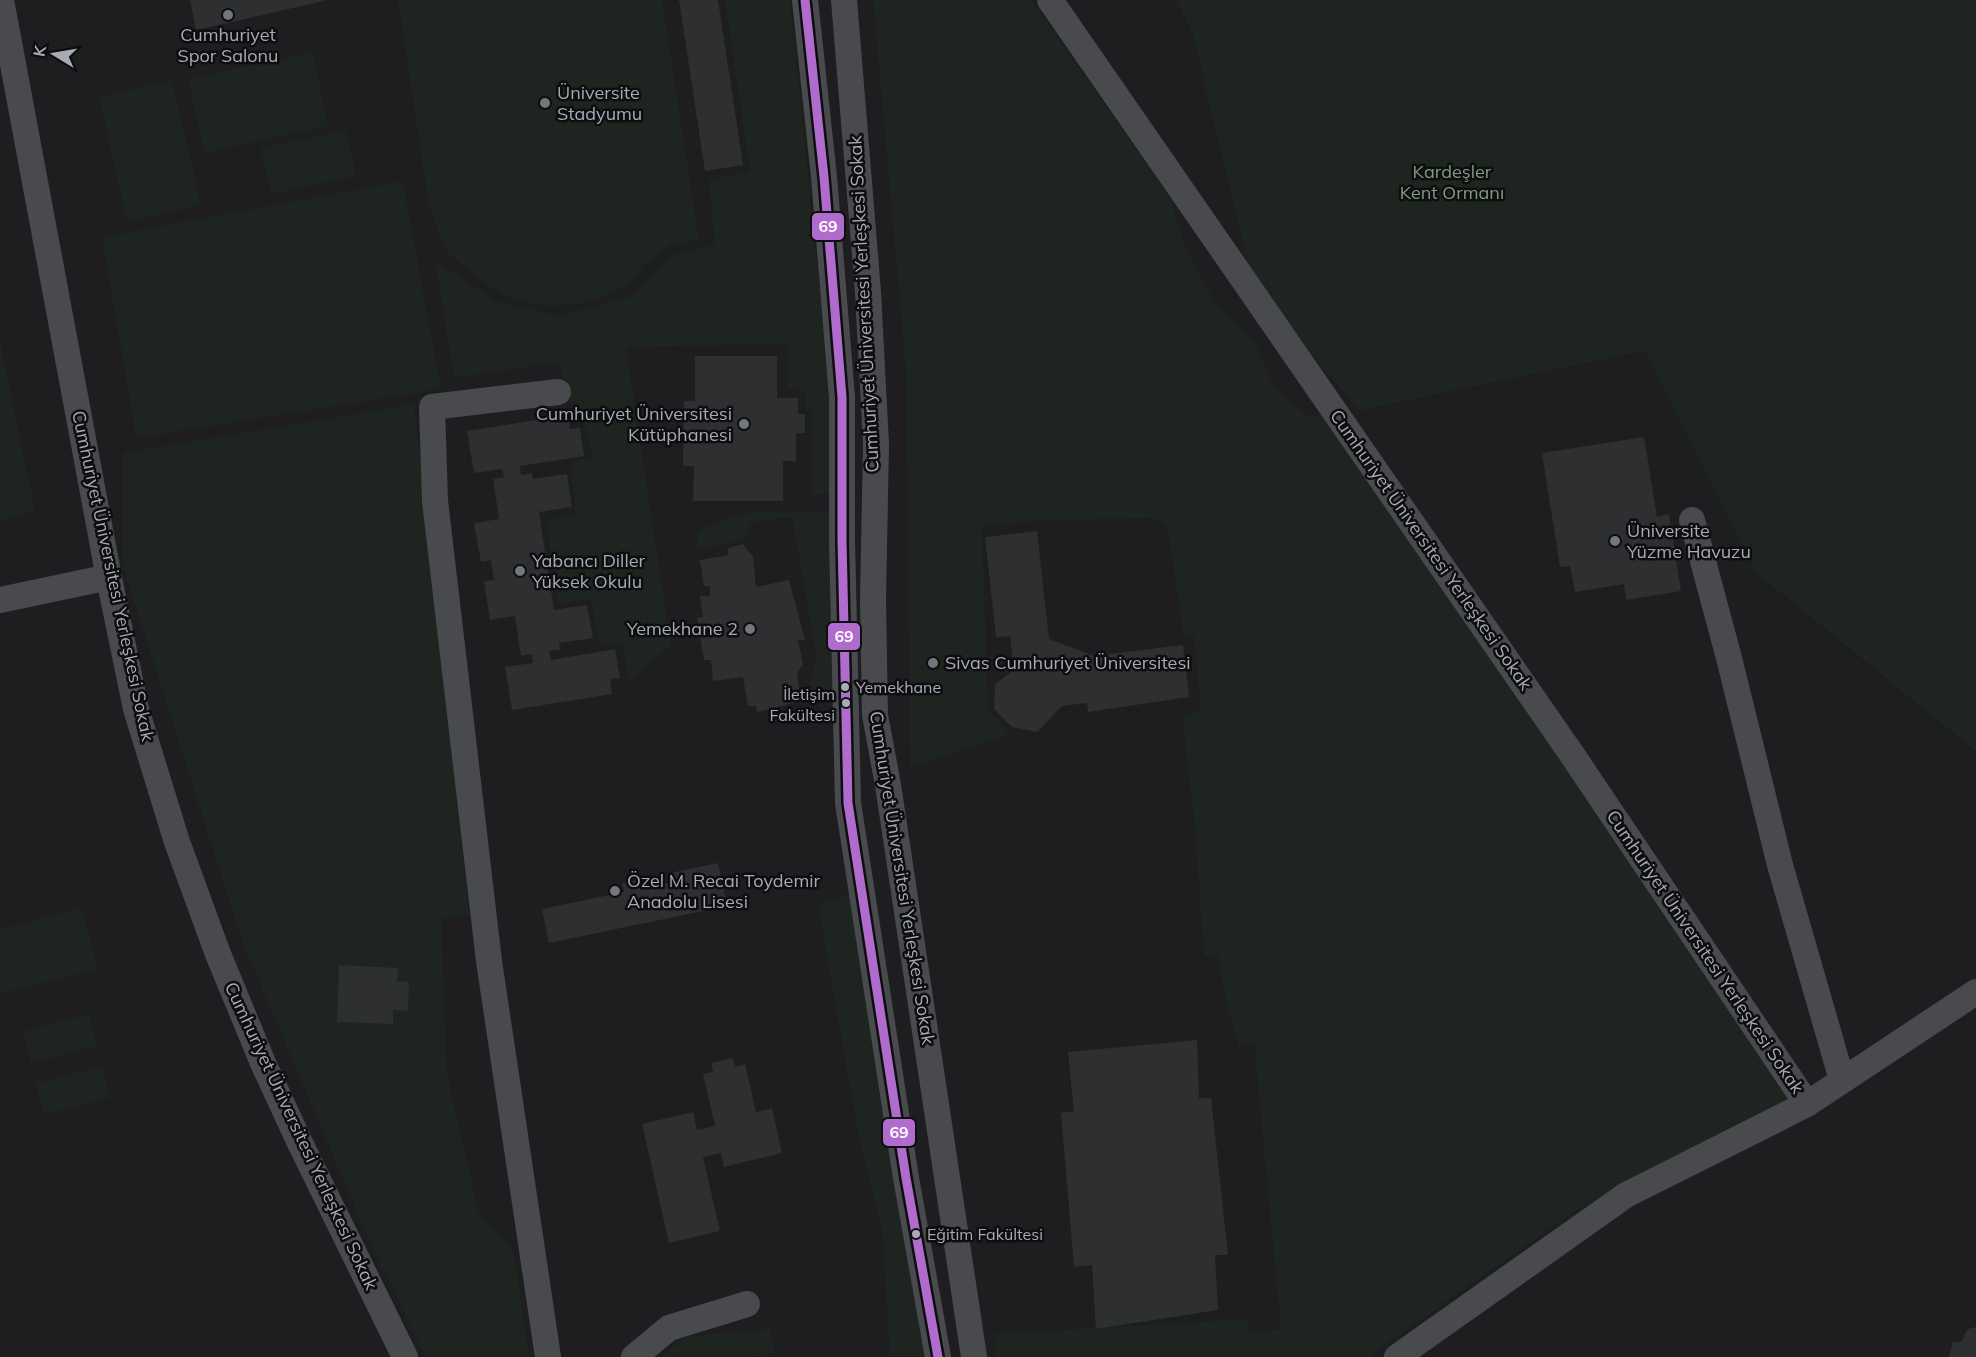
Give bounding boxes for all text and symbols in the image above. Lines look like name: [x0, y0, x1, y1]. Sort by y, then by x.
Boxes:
marker: Cumhuriyet Spor Salonu: [221, 8, 235, 22]
place label: Cumhuriyet Spor Salonu: [177, 23, 279, 67]
north arrow: [24, 24, 84, 84]
text: K: [28, 43, 50, 58]
place label: Üniversite Stadyumu: [557, 81, 642, 125]
marker: Üniversite Stadyumu: [538, 96, 552, 110]
street label: Cumhuriyet Üniversitesi Yerleşkesi Sokak: [843, 134, 884, 473]
park label: Kardeşler Kent Ormanı: [1400, 160, 1504, 204]
line badge: 69: [811, 212, 845, 241]
text: 69: [818, 216, 838, 236]
place label: Cumhuriyet Üniversitesi Kütüphanesi: [536, 402, 732, 446]
street label: Cumhuriyet Üniversitesi Yerleşkesi Sokak: [1325, 405, 1538, 695]
street label: Cumhuriyet Üniversitesi Yerleşkesi Sokak: [67, 409, 160, 744]
marker: Cumhuriyet Üniversitesi Kütüphanesi: [737, 417, 751, 431]
place label: Üniversite Yüzme Havuzu: [1626, 519, 1751, 563]
marker: Üniversite Yüzme Havuzu: [1608, 534, 1622, 548]
place label: Yabancı Diller Yüksek Okulu: [531, 549, 645, 593]
marker: Yabancı Diller Yüksek Okulu: [513, 564, 527, 578]
place label: Yemekhane 2: [626, 617, 738, 640]
marker: Yemekhane 2: [743, 622, 757, 636]
line badge: 69: [827, 622, 861, 651]
text: 69: [834, 626, 854, 646]
place label: Sivas Cumhuriyet Üniversitesi: [945, 651, 1191, 674]
marker: Sivas Cumhuriyet Üniversitesi: [926, 656, 940, 670]
place label: Yemekhane: [855, 677, 941, 697]
marker: Yemekhane: [839, 681, 851, 693]
place label: İletişim Fakültesi: [769, 684, 835, 725]
marker: İletişim Fakültesi: [840, 697, 852, 709]
street label: Cumhuriyet Üniversitesi Yerleşkesi Sokak: [865, 710, 940, 1047]
street label: Cumhuriyet Üniversitesi Yerleşkesi Sokak: [1602, 805, 1810, 1099]
place label: Özel M. Recai Toydemir Anadolu Lisesi: [627, 869, 820, 913]
marker: Özel M. Recai Toydemir Anadolu Lisesi: [608, 884, 622, 898]
street label: Cumhuriyet Üniversitesi Yerleşkesi Sokak: [220, 978, 383, 1294]
line badge: 69: [882, 1118, 916, 1147]
text: 69: [889, 1122, 909, 1142]
place label: Eğitim Fakültesi: [927, 1224, 1043, 1244]
marker: Eğitim Fakültesi: [910, 1228, 922, 1240]

